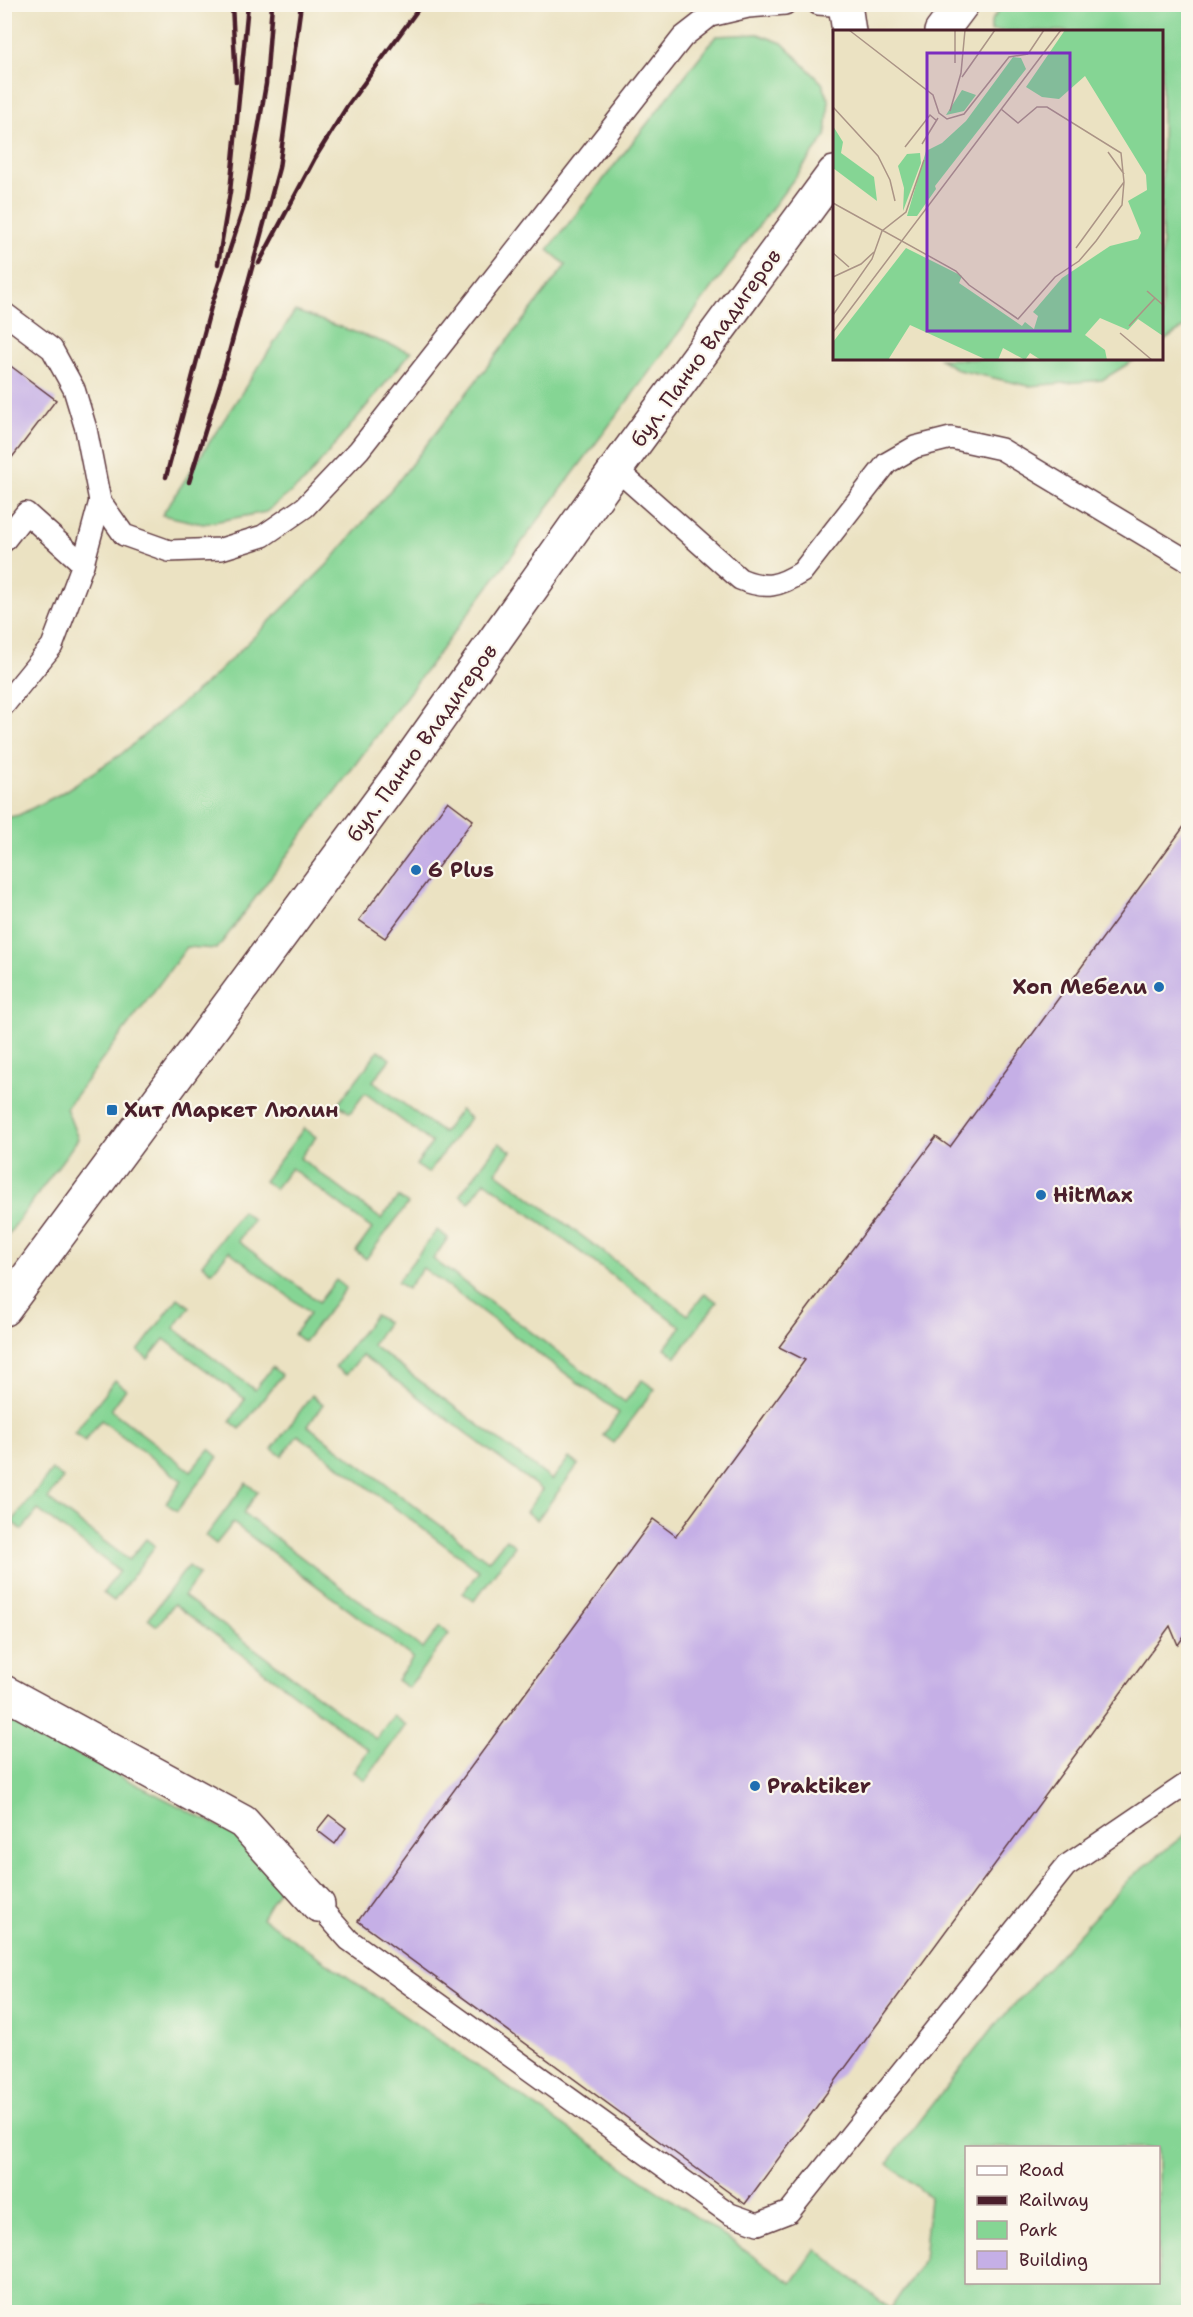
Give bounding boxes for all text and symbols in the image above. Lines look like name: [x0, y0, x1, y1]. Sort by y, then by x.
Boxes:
inset map: [833, 30, 1163, 360]
street label: бул. Панчо Владигеров: [624, 243, 788, 453]
street label: бул. Панчо Владигеров: [340, 638, 504, 848]
place label: 6 Plus: [428, 856, 494, 884]
marker: 6 Plus: [409, 863, 423, 877]
place label: Хоп Мебели: [1013, 973, 1147, 1001]
marker: Хоп Мебели: [1152, 980, 1166, 994]
place label: Хит Маркет Люлин: [124, 1096, 339, 1124]
marker: Хит Маркет Люлин: [105, 1103, 119, 1117]
place label: HitMax: [1053, 1181, 1133, 1209]
marker: HitMax: [1034, 1188, 1048, 1202]
place label: Praktiker: [767, 1772, 871, 1800]
marker: Praktiker: [748, 1779, 762, 1793]
legend: [965, 2146, 1160, 2284]
text: Road: [1019, 2158, 1064, 2182]
text: Railway: [1019, 2188, 1089, 2212]
text: Park: [1019, 2218, 1058, 2242]
text: Building: [1019, 2248, 1088, 2272]

